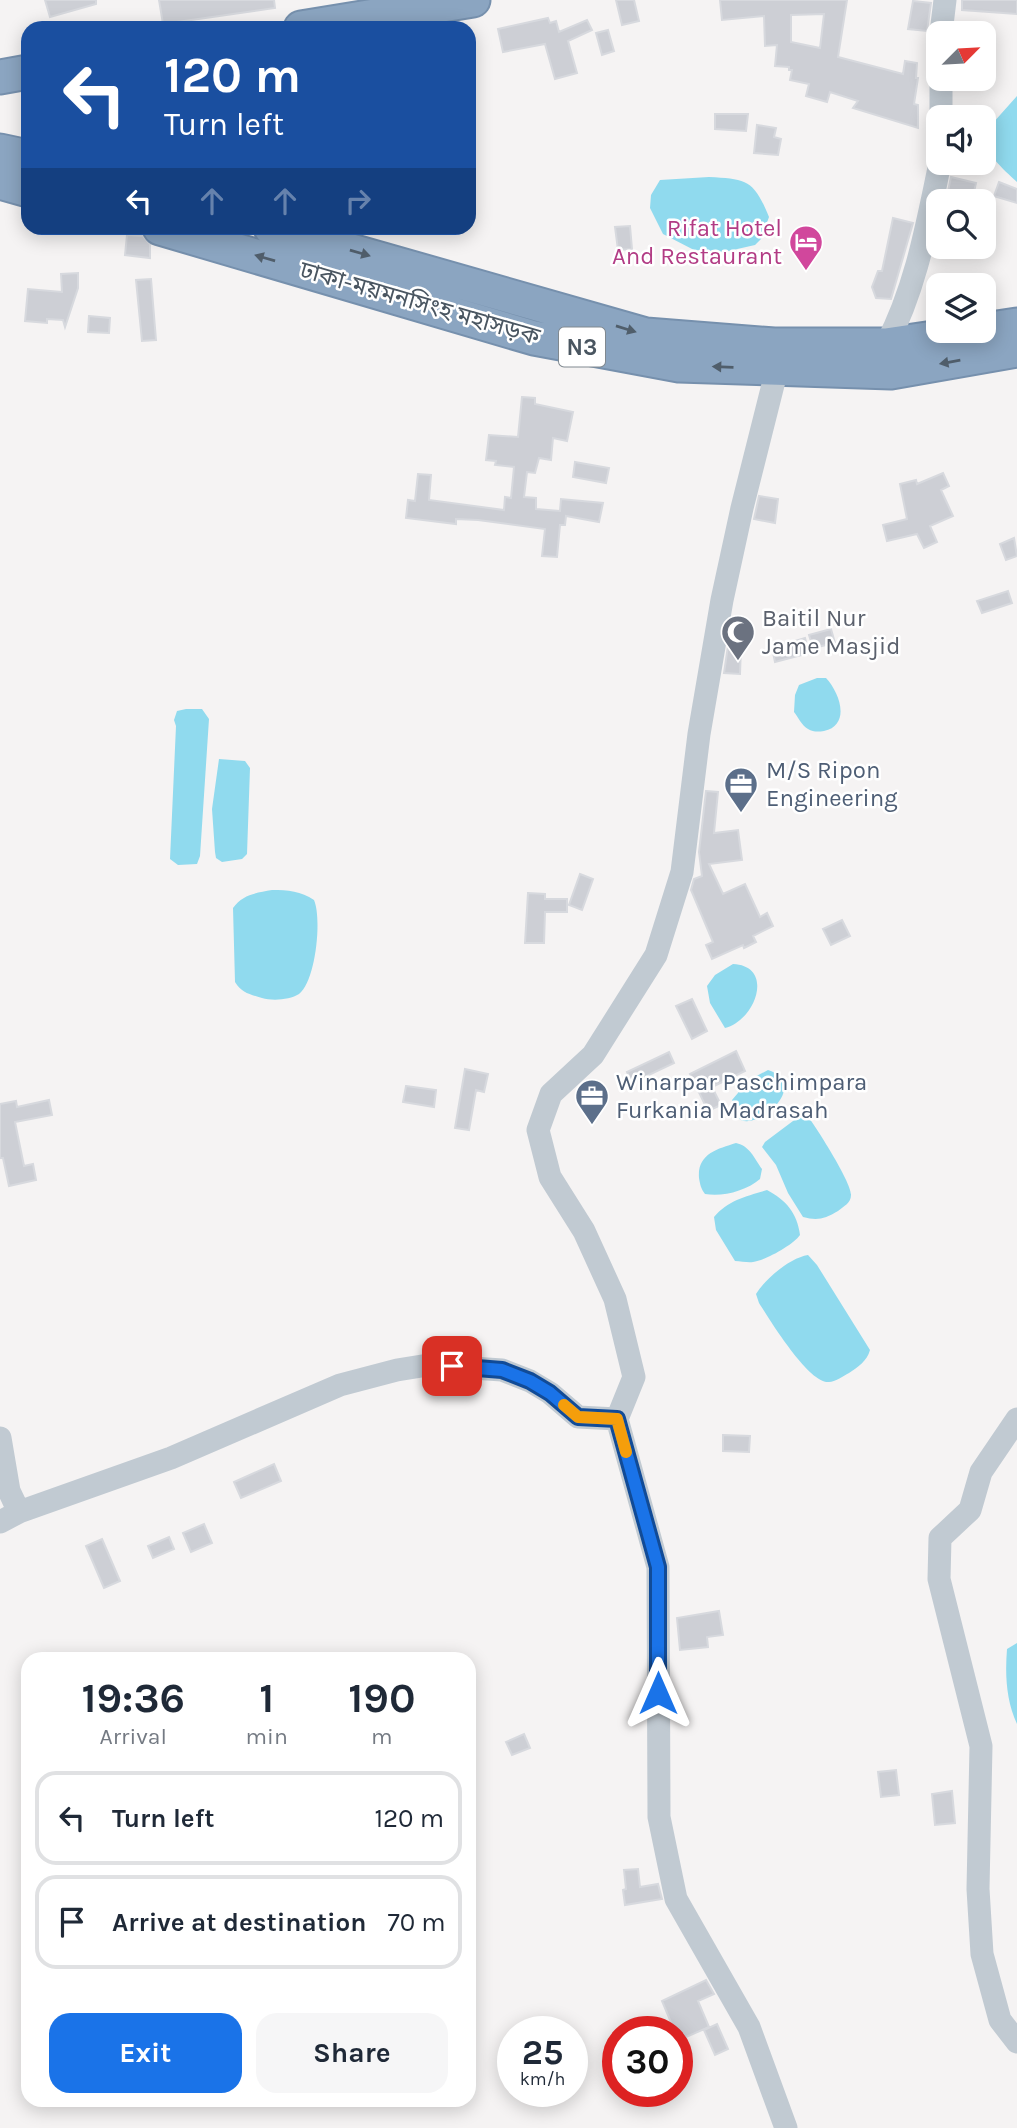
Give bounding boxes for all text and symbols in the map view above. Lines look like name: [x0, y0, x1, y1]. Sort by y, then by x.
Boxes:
north arrow: [926, 21, 996, 91]
map controls: [926, 21, 996, 343]
text: 120 m: [164, 47, 301, 104]
icon: left: [49, 49, 140, 140]
button: sound: [926, 105, 996, 175]
text: Turn left: [164, 106, 284, 143]
icon: left: [120, 182, 158, 220]
icon: ahead: [193, 182, 231, 220]
icon: ahead: [266, 182, 304, 220]
icon: right: [339, 182, 377, 220]
button: search: [926, 189, 996, 259]
place label: Rifat Hotel And Restaurant: [612, 214, 782, 270]
hotel icon: Rifat Hotel And Restaurant: [787, 223, 825, 272]
one-way arrow: [350, 248, 371, 258]
one-way arrow: [254, 252, 275, 262]
street label: ঢাকা-ময়মনসিংহ মহাসড়ক: [296, 255, 544, 351]
button: layers: [926, 273, 996, 343]
one-way arrow: [616, 325, 637, 335]
road number: N3: [559, 328, 605, 366]
one-way arrow: [939, 357, 961, 368]
one-way arrow: [712, 361, 734, 372]
place label: Baitil Nur Jame Masjid: [762, 604, 900, 660]
mosque icon: Baitil Nur Jame Masjid: [719, 613, 757, 662]
place label: M/S Ripon Engineering: [766, 756, 898, 812]
office icon: M/S Ripon Engineering: [722, 765, 760, 814]
place label: Winarpar Paschimpara Furkania Madrasah: [616, 1068, 867, 1124]
office icon: Winarpar Paschimpara Furkania Madrasah: [573, 1077, 611, 1126]
pin: [422, 1336, 482, 1396]
icon: arrive: [433, 1347, 471, 1385]
position arrow: [621, 1656, 695, 1730]
text: 19:36: [82, 1673, 185, 1723]
text: 1: [259, 1673, 274, 1723]
text: 190: [348, 1673, 415, 1723]
text: Arrival: [100, 1723, 167, 1750]
text: min: [246, 1723, 288, 1750]
text: m: [371, 1723, 393, 1750]
icon: left: [53, 1799, 91, 1837]
text: Turn left: [112, 1803, 214, 1834]
text: 120 m: [374, 1803, 444, 1834]
icon: arrive: [53, 1903, 91, 1941]
text: Arrive at destination: [112, 1907, 366, 1938]
text: 70 m: [387, 1907, 446, 1938]
button: Exit: [49, 2013, 242, 2093]
button: Share: [256, 2013, 448, 2093]
speed limit sign: 30: [602, 2016, 693, 2107]
text: 25: [522, 2032, 563, 2073]
text: km/h: [520, 2068, 565, 2090]

